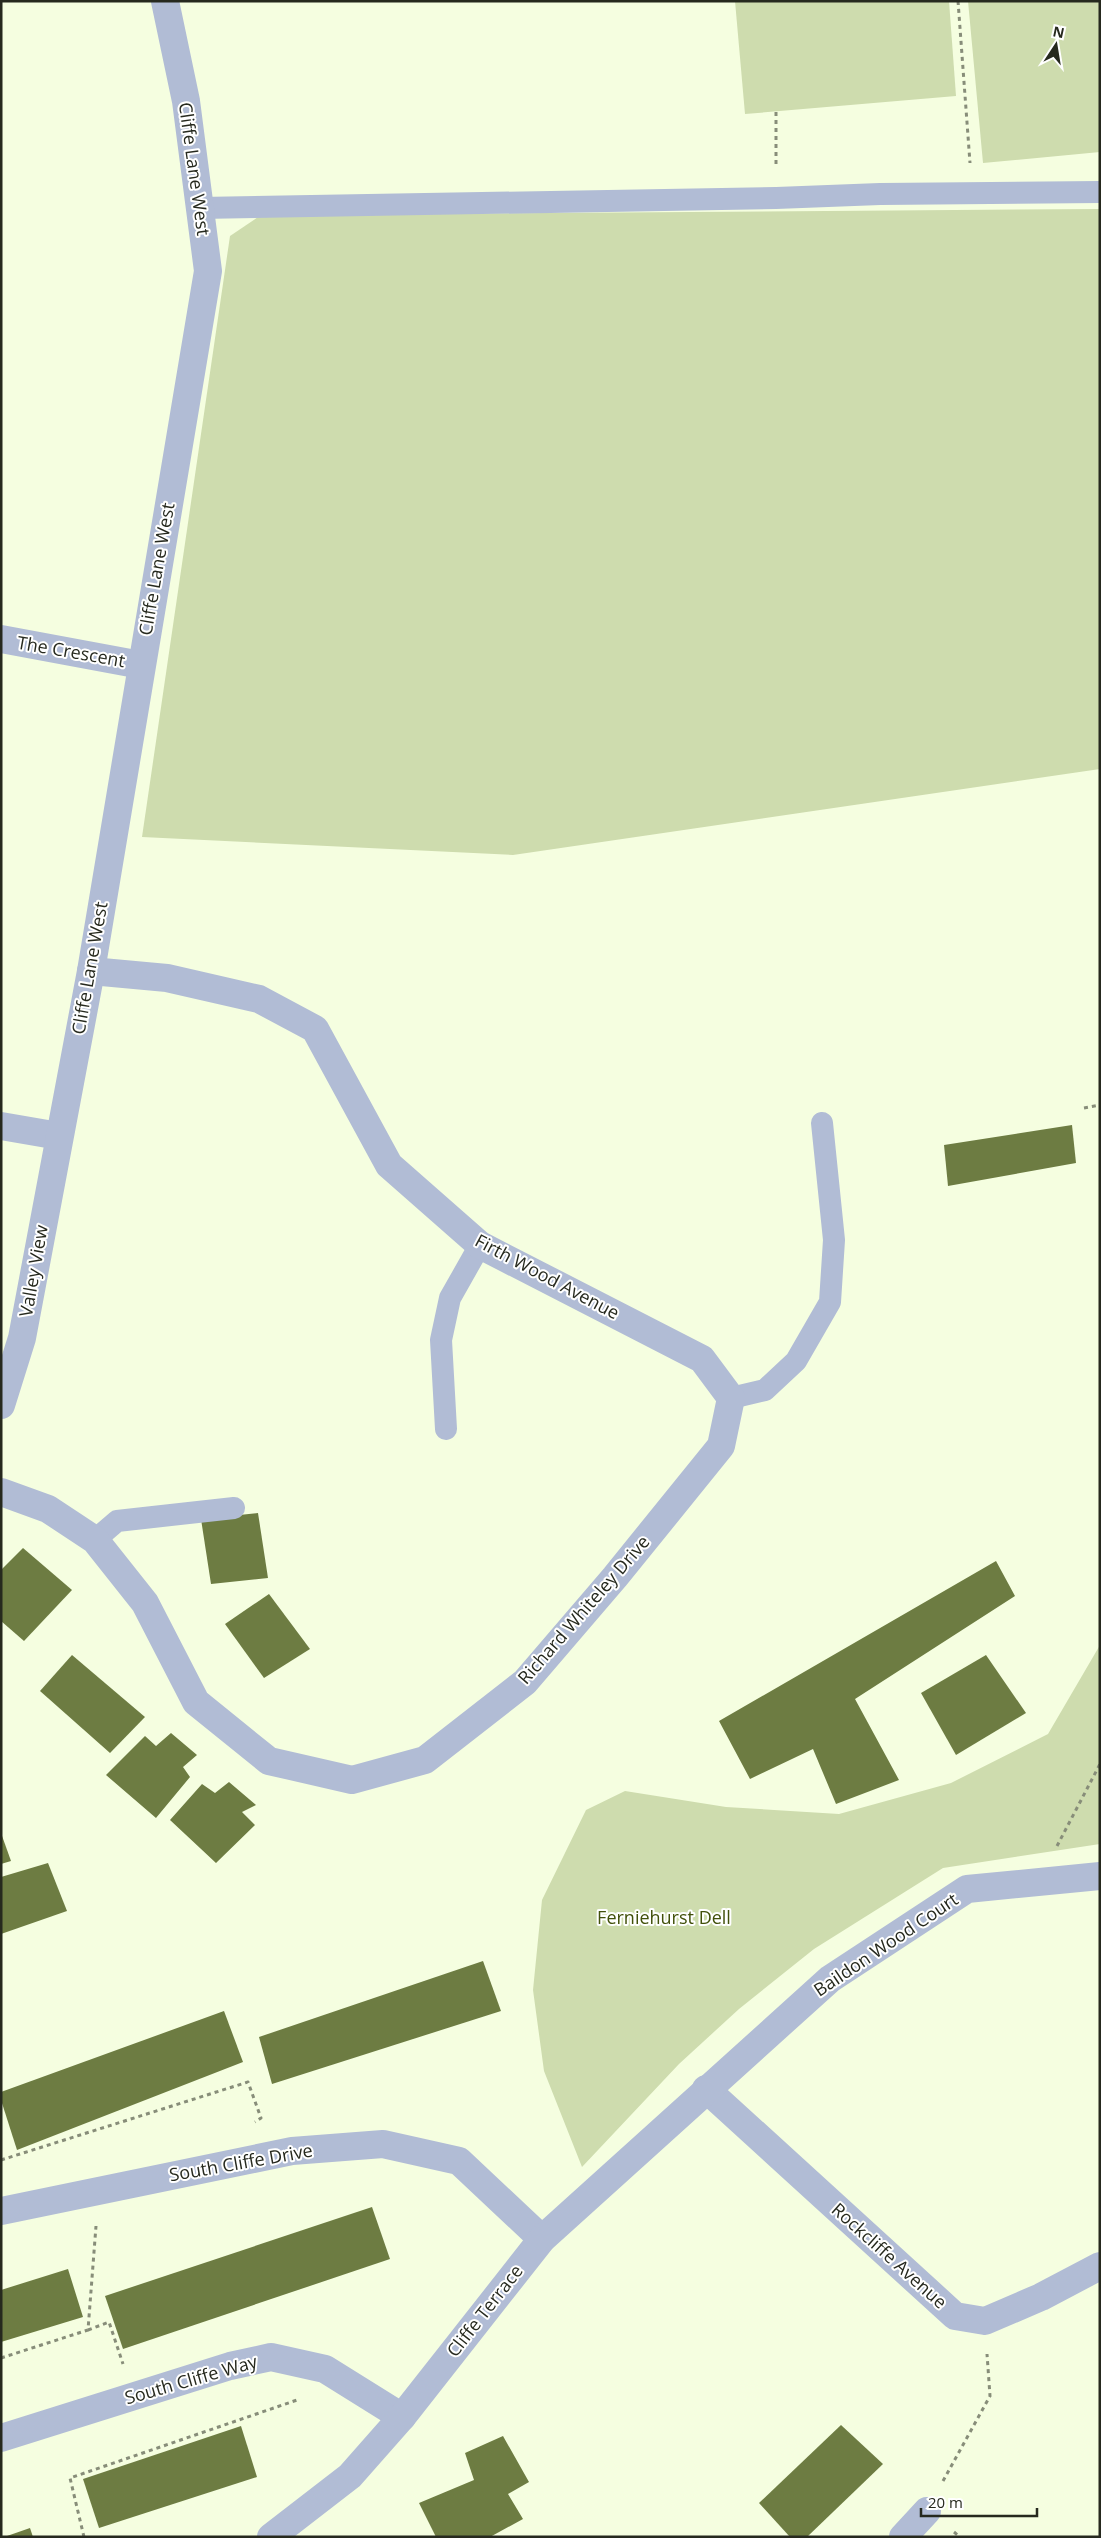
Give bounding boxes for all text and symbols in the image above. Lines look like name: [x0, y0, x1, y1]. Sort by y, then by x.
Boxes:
north arrow: [1031, 20, 1081, 70]
text: N: [1051, 21, 1066, 42]
street label: Cliffe Lane West: [174, 101, 216, 237]
street label: Cliffe Lane West: [133, 501, 179, 637]
street label: The Crescent: [15, 630, 127, 672]
street label: Cliffe Lane West: [66, 900, 112, 1036]
street label: Valley View: [13, 1223, 53, 1319]
street label: Firth Wood Avenue: [471, 1228, 624, 1324]
street label: Richard Whiteley Drive: [512, 1530, 654, 1689]
street label: Baildon Wood Court: [809, 1887, 962, 2001]
park label: Ferniehurst Dell: [597, 1905, 731, 1929]
street label: South Cliffe Drive: [167, 2138, 314, 2186]
street label: Rockcliffe Avenue: [827, 2197, 952, 2313]
street label: Cliffe Terrace: [441, 2259, 528, 2361]
street label: South Cliffe Way: [122, 2348, 261, 2409]
scale bar: [921, 2486, 1037, 2518]
text: 20 m: [928, 2492, 963, 2512]

